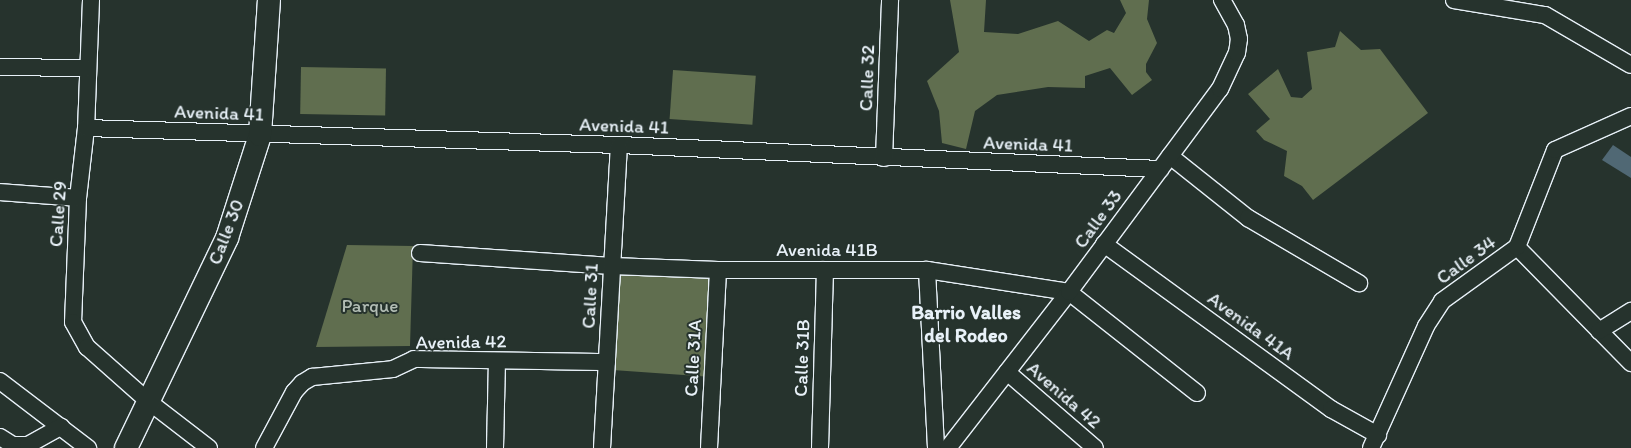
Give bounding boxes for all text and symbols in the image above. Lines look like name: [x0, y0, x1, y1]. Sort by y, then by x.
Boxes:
street label: Calle 32: [854, 44, 880, 112]
street label: Avenida 41: [174, 100, 264, 126]
street label: Avenida 41: [579, 113, 669, 139]
street label: Avenida 41: [983, 131, 1073, 157]
street label: Calle 29: [44, 180, 72, 248]
street label: Calle 33: [1069, 185, 1127, 253]
street label: Calle 30: [203, 196, 249, 268]
street label: Calle 34: [1432, 231, 1500, 289]
street label: Avenida 41B: [776, 239, 878, 261]
street label: Calle 31: [577, 263, 603, 329]
street label: Avenida 41A: [1203, 287, 1299, 365]
park label: Parque: [342, 295, 398, 317]
district label: Barrio Valles del Rodeo: [911, 300, 1021, 347]
street label: Calle 31A: [680, 319, 706, 397]
street label: Calle 31B: [789, 319, 815, 397]
street label: Avenida 42: [415, 330, 507, 354]
street label: Avenida 42: [1022, 357, 1106, 433]

